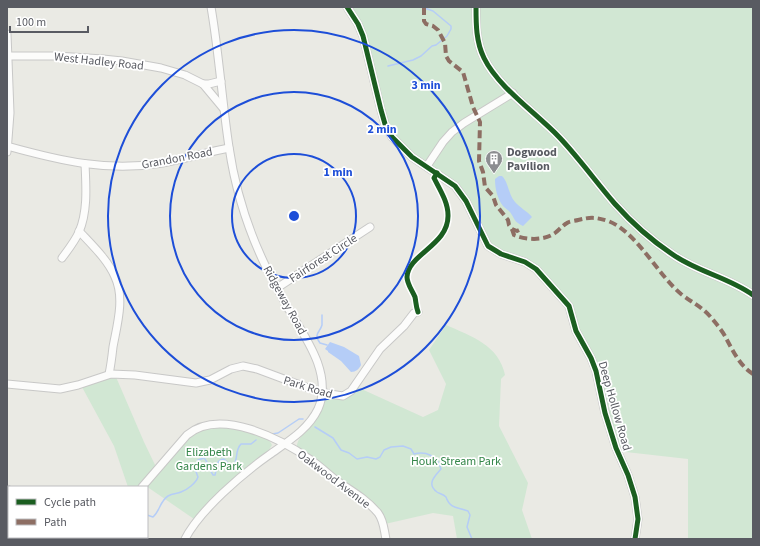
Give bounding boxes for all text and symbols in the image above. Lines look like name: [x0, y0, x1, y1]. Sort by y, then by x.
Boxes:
scale bar: [10, 8, 88, 34]
text: 100 m: [16, 14, 46, 31]
street label: West Hadley Road: [53, 48, 145, 75]
text: 3 min: [411, 77, 441, 94]
text: 2 min: [367, 121, 397, 138]
street label: Grandon Road: [140, 143, 214, 174]
place label: Dogwood Pavilion: [507, 144, 557, 175]
building icon: Dogwood Pavilion: [484, 149, 504, 174]
text: 1 min: [323, 164, 353, 181]
centre of rings: [287, 209, 301, 223]
street label: Fairforest Circle: [286, 230, 361, 287]
street label: Ridgeway Road: [259, 263, 311, 338]
street label: Deep Hollow Road: [594, 360, 635, 453]
street label: Park Road: [281, 372, 335, 403]
park label: Elizabeth Gardens Park: [176, 444, 242, 475]
street label: Oakwood Avenue: [294, 446, 374, 513]
park label: Houk Stream Park: [411, 453, 501, 470]
legend: [8, 486, 148, 538]
text: Cycle path: [44, 494, 96, 511]
text: Path: [44, 514, 67, 531]

